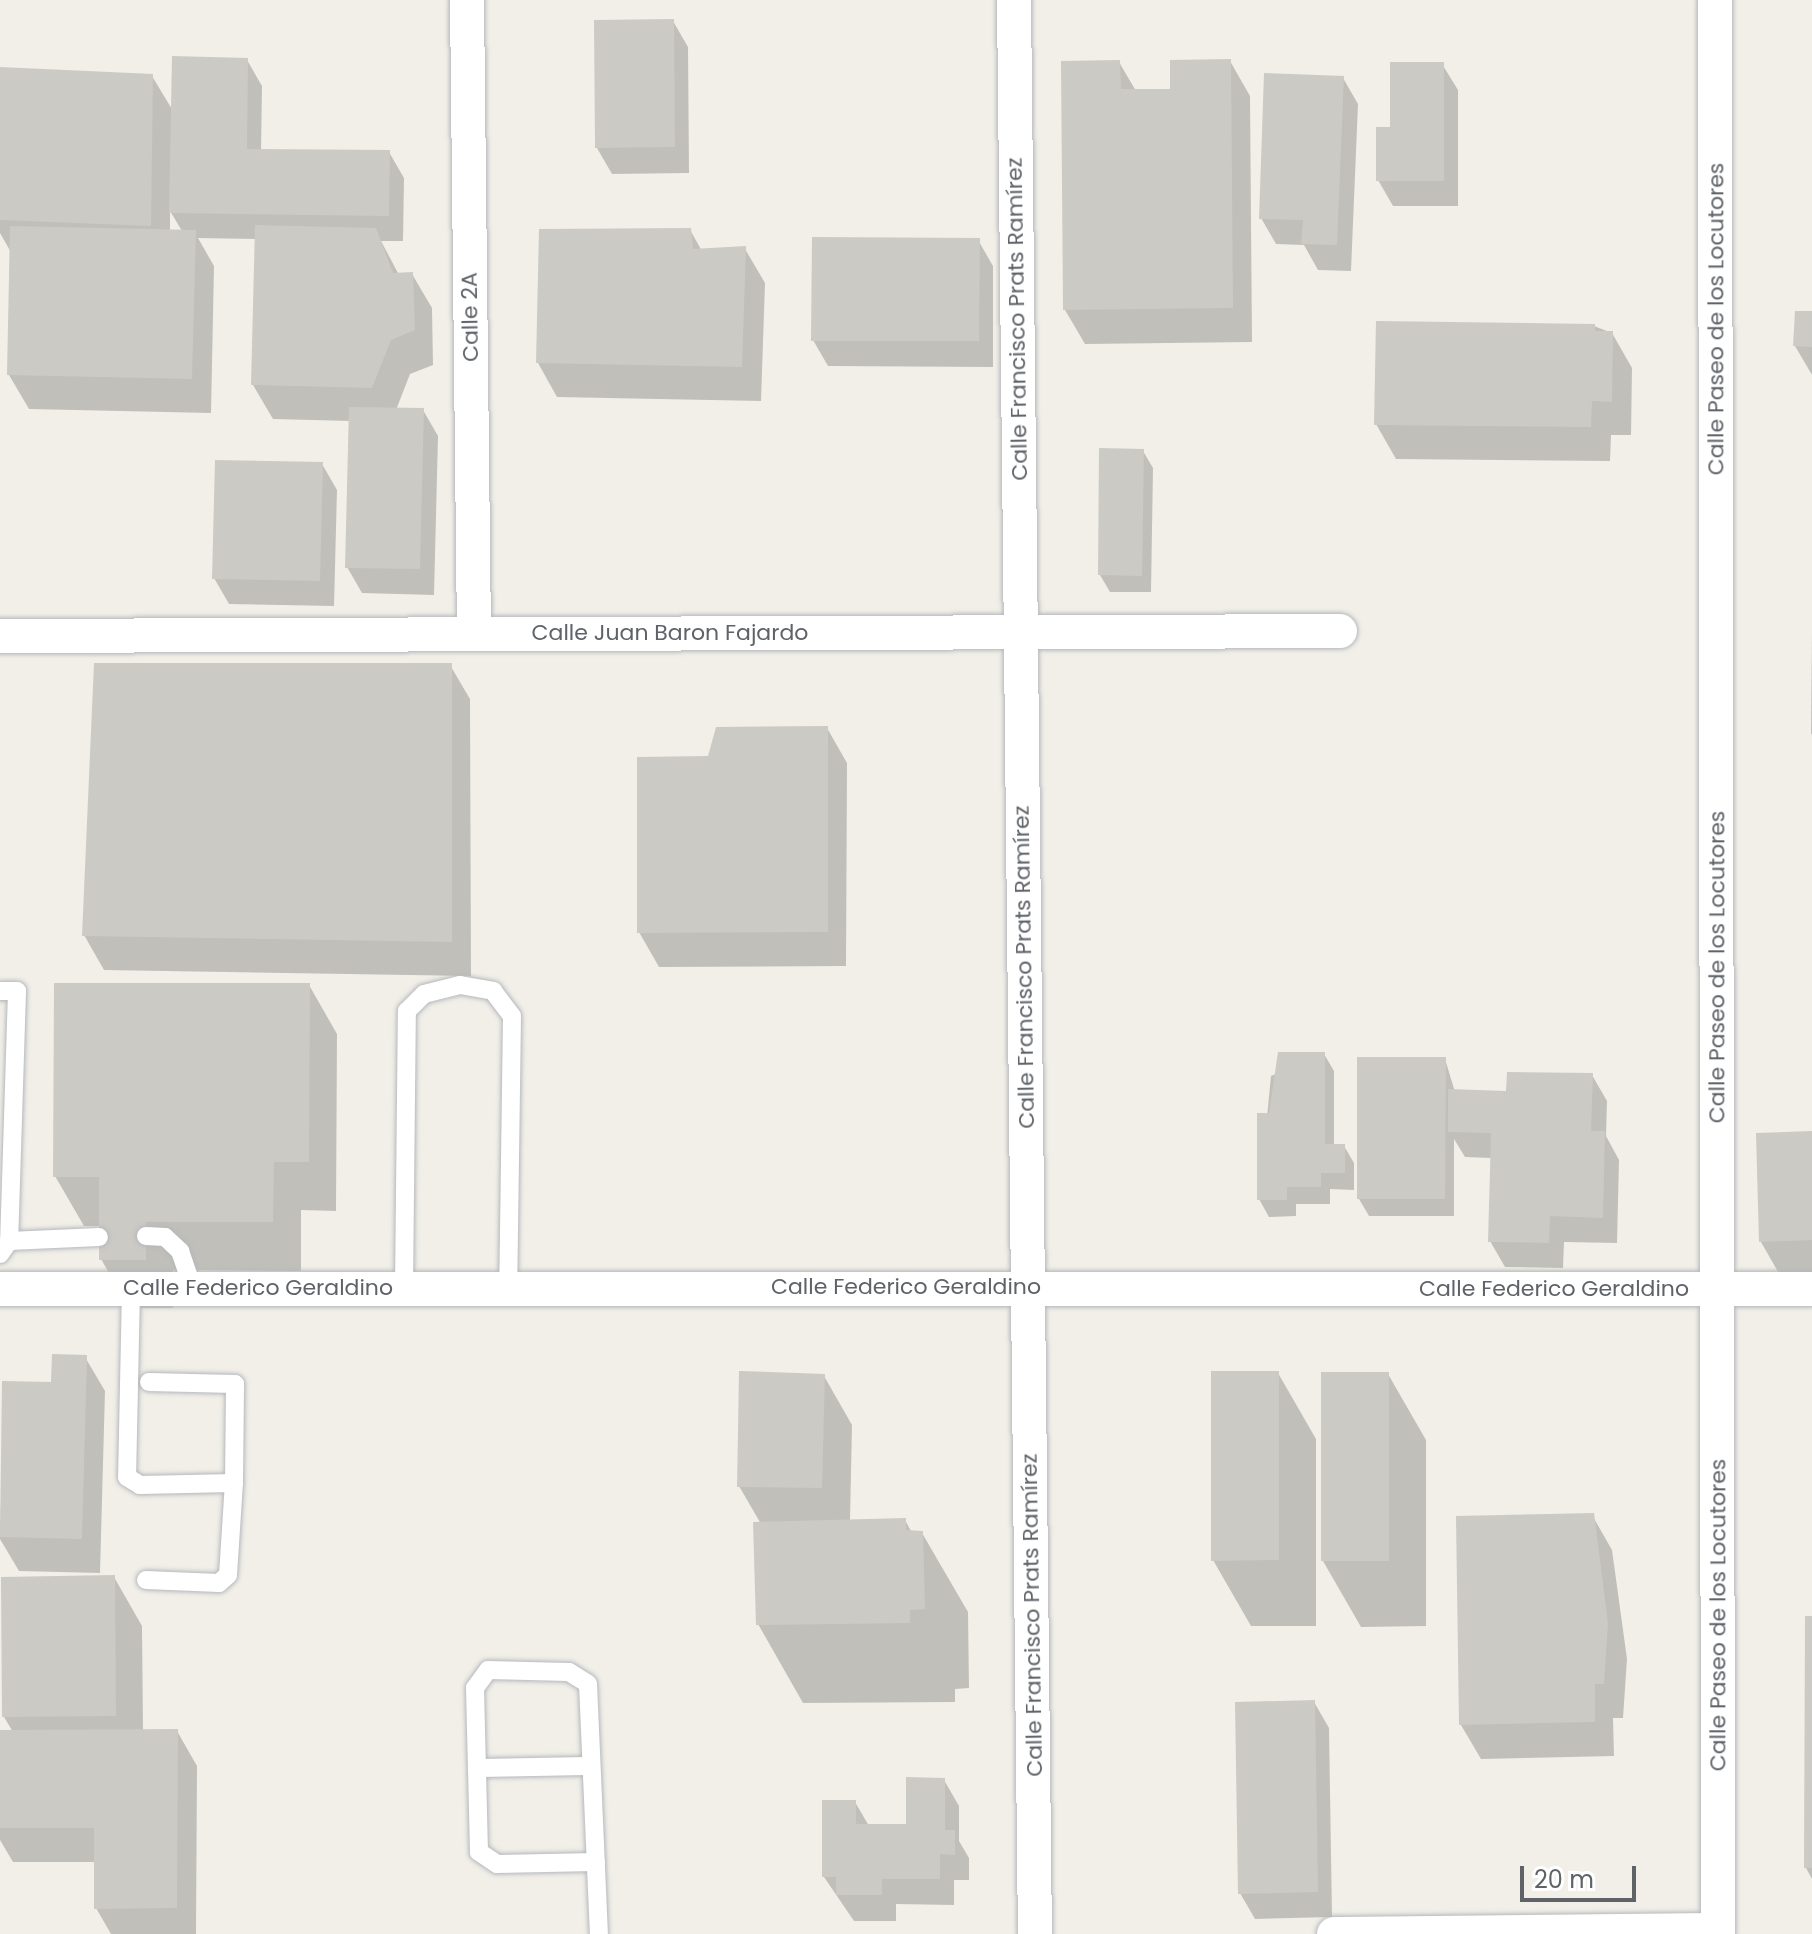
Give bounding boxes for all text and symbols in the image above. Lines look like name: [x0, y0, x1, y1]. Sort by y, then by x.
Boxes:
street label: Calle Francisco Prats Ramírez: [1001, 157, 1033, 481]
street label: Calle Paseo de los Locutores: [1703, 163, 1729, 475]
street label: Calle 2A: [456, 272, 484, 362]
street label: Calle Juan Baron Fajardo: [532, 620, 808, 646]
street label: Calle Francisco Prats Ramírez: [1008, 805, 1040, 1129]
street label: Calle Paseo de los Locutores: [1704, 811, 1730, 1123]
street label: Calle Federico Geraldino: [771, 1274, 1041, 1300]
street label: Calle Federico Geraldino: [123, 1275, 393, 1301]
street label: Calle Federico Geraldino: [1419, 1276, 1689, 1302]
street label: Calle Francisco Prats Ramírez: [1016, 1453, 1048, 1777]
street label: Calle Paseo de los Locutores: [1705, 1459, 1731, 1771]
scale bar: [1524, 1850, 1640, 1900]
text: 20 m: [1534, 1863, 1594, 1896]

